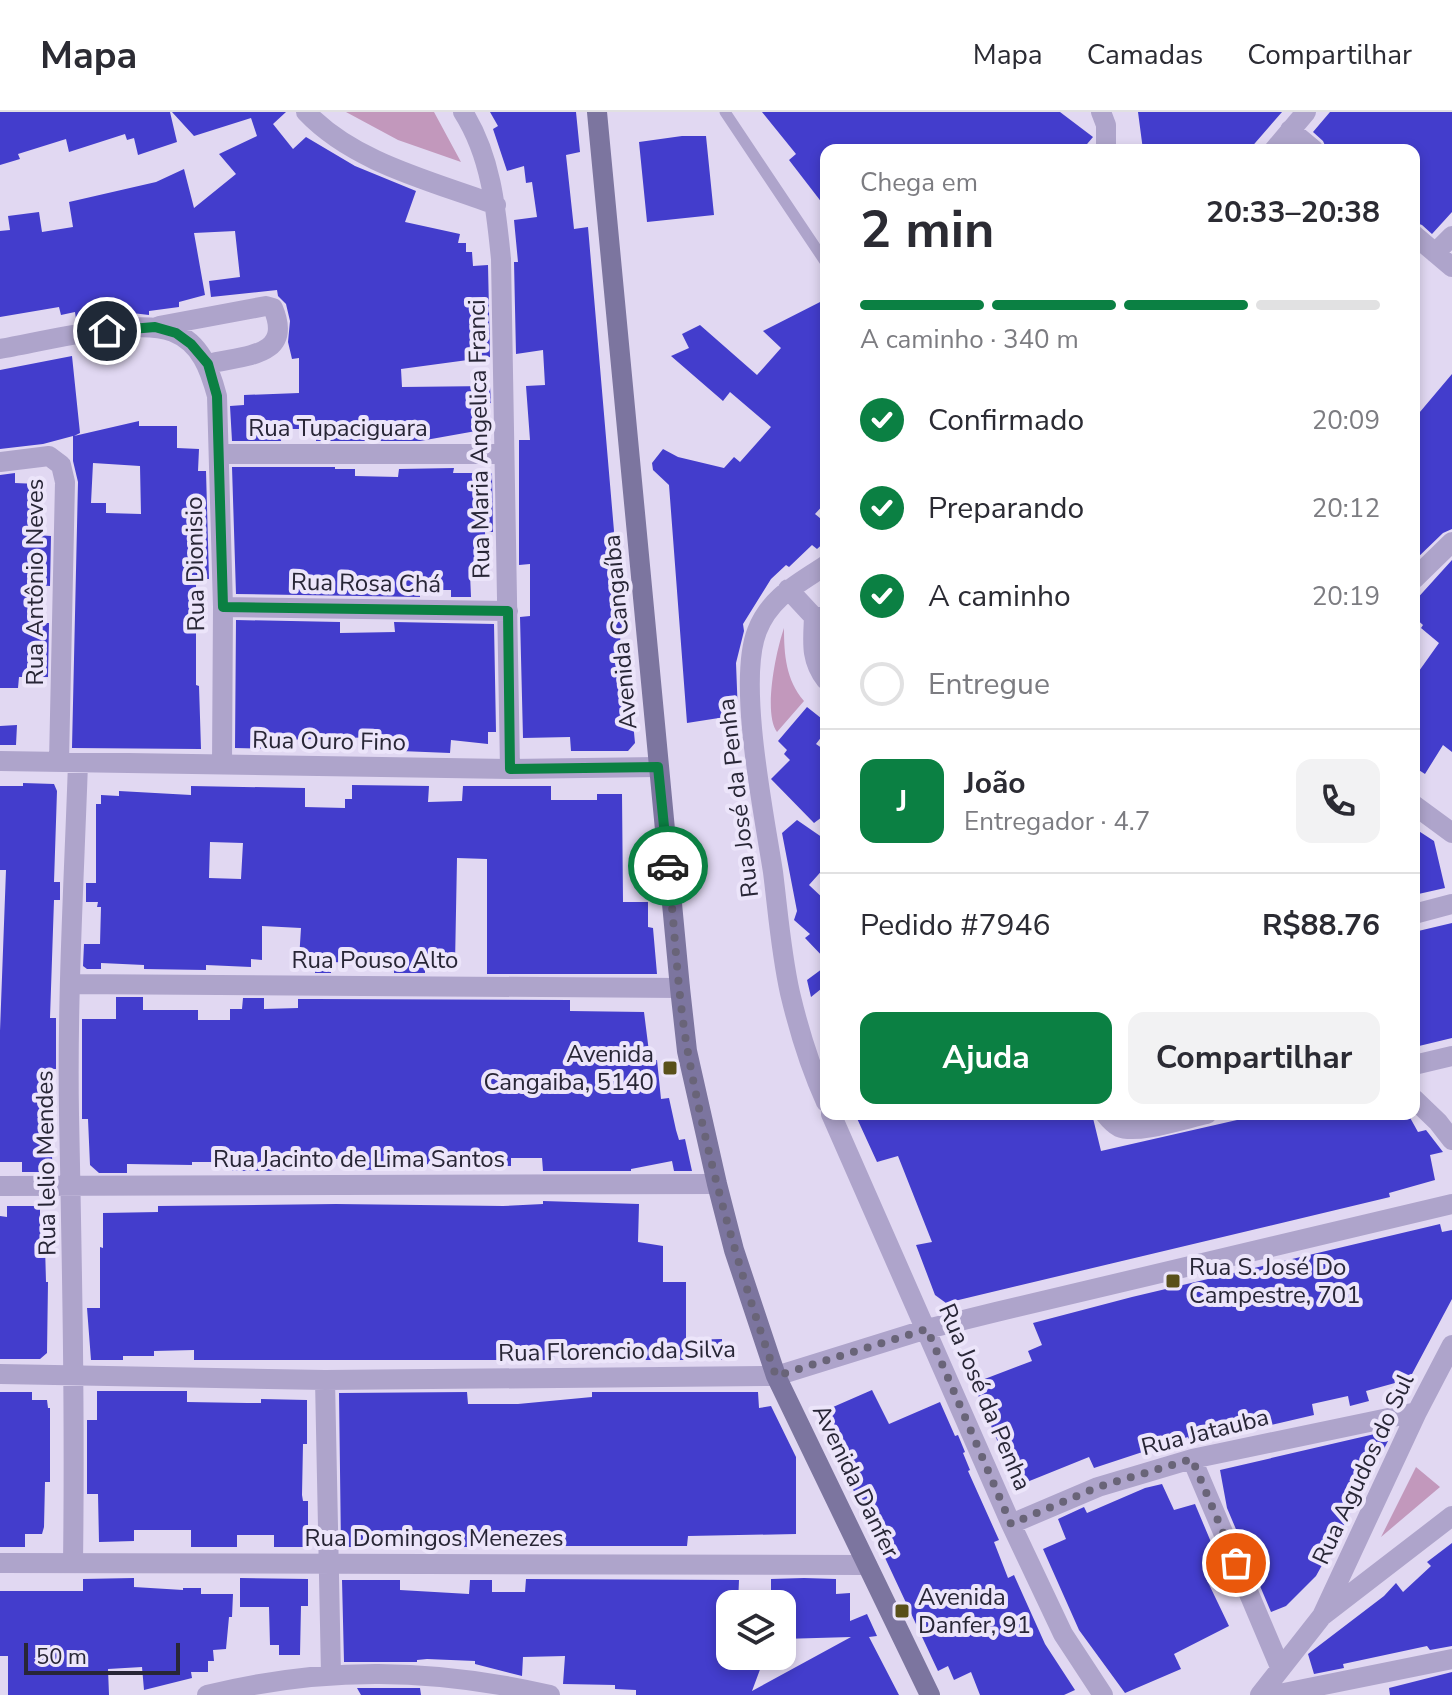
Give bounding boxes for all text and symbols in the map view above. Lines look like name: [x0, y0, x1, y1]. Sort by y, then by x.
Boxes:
text: Mapa: [40, 30, 137, 81]
text: Mapa: [973, 36, 1043, 74]
text: Camadas: [1087, 36, 1203, 74]
text: Compartilhar: [1247, 36, 1412, 74]
text: Chega em: [860, 165, 978, 200]
text: 20:33–20:38: [1206, 192, 1380, 233]
text: 2 min: [860, 194, 995, 265]
pin: [73, 297, 141, 365]
street label: Rua Maria Angelica Franci: [461, 299, 497, 579]
icon: home: [85, 309, 129, 353]
text: A caminho · 340 m: [860, 322, 1079, 357]
icon: check: [860, 398, 904, 442]
text: Confirmado: [928, 400, 1084, 441]
text: 20:09: [1312, 403, 1380, 438]
street label: Rua Tupaciguara: [248, 412, 428, 444]
street label: Rua Antônio Neves: [19, 479, 51, 685]
icon: check: [860, 486, 904, 530]
text: Preparando: [928, 488, 1084, 529]
text: 20:12: [1312, 491, 1380, 526]
street label: Rua Dionisio: [178, 496, 212, 632]
street label: Avenida Cangaíba: [596, 533, 644, 731]
street label: Rua Rosa Chá: [290, 566, 442, 600]
icon: check: [860, 574, 904, 618]
text: A caminho: [928, 576, 1071, 617]
text: 20:19: [1312, 579, 1380, 614]
text: Entregue: [928, 664, 1050, 705]
street label: Rua José da Penha: [710, 697, 766, 899]
street label: Rua Ouro Fino: [252, 724, 406, 758]
button: phone: [1296, 759, 1380, 843]
text: João: [964, 763, 1026, 804]
text: J: [897, 781, 907, 822]
text: Entregador · 4.7: [964, 804, 1150, 839]
courier: [628, 826, 708, 906]
icon: car: [646, 844, 690, 888]
text: Pedido #7946: [860, 905, 1051, 946]
text: R$88.76: [1262, 905, 1380, 946]
street label: Rua Pouso Alto: [292, 944, 458, 976]
button: Ajuda: [860, 1012, 1112, 1104]
button: Compartilhar: [1128, 1012, 1380, 1104]
place label: Avenida Cangaiba, 5140: [484, 1038, 654, 1098]
marker: Avenida Cangaiba, 5140: [661, 1059, 679, 1077]
street label: Rua lelio Mendes: [28, 1070, 64, 1256]
street label: Rua Jacinto de Lima Santos: [213, 1143, 505, 1175]
place label: Rua S. José Do Campestre, 701: [1189, 1251, 1361, 1311]
marker: Rua S. José Do Campestre, 701: [1164, 1272, 1182, 1290]
street label: Rua José da Penha: [931, 1299, 1039, 1495]
street label: Rua Florencio da Silva: [498, 1333, 736, 1369]
street label: Rua Agudos do Sul: [1305, 1368, 1421, 1570]
street label: Avenida Danfer: [805, 1399, 907, 1563]
street label: Rua Jatauba: [1138, 1401, 1272, 1463]
street label: Rua Domingos Menezes: [304, 1522, 564, 1554]
pin: [1202, 1529, 1270, 1597]
icon: bag: [1214, 1541, 1258, 1585]
place label: Avenida Danfer, 91: [918, 1581, 1031, 1641]
map controls: [716, 1590, 796, 1670]
button: layers: [716, 1590, 796, 1670]
marker: Avenida Danfer, 91: [893, 1602, 911, 1620]
scale bar: [24, 1639, 180, 1675]
text: 50 m: [36, 1642, 87, 1672]

